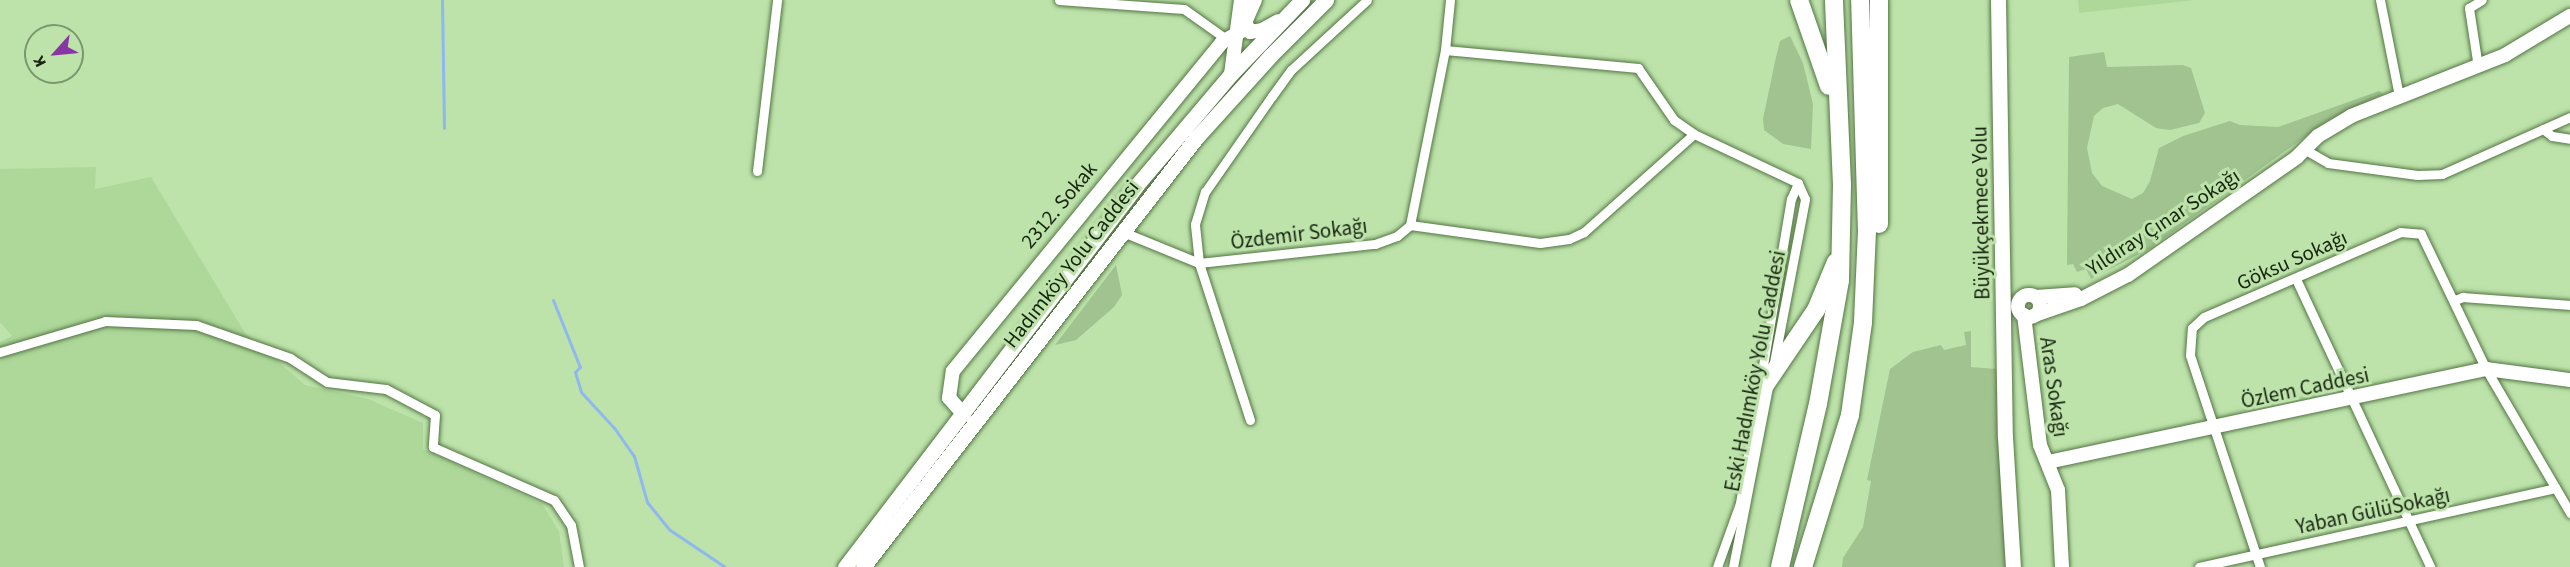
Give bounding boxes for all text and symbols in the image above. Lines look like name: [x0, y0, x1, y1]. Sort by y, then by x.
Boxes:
north arrow: [24, 24, 84, 84]
text: K: [28, 52, 52, 71]
street label: Büyükçekmece Yolu: [1967, 126, 1995, 300]
street label: 2312. Sokak: [1016, 157, 1102, 253]
street label: Yıldıray Çınar Sokağı: [2082, 163, 2244, 281]
street label: Hadımköy Yolu Caddesi: [998, 175, 1144, 353]
street label: Özdemir Sokağı: [1229, 213, 1369, 255]
street label: Göksu Sokağı: [2233, 224, 2351, 296]
street label: Eski Hadımköy Yolu Caddesi: [1719, 248, 1791, 494]
street label: Aras Sokağı: [2035, 335, 2073, 439]
street label: Özlem Caddesi: [2239, 362, 2371, 414]
street label: Yaban GülüSokağı: [2294, 482, 2452, 540]

